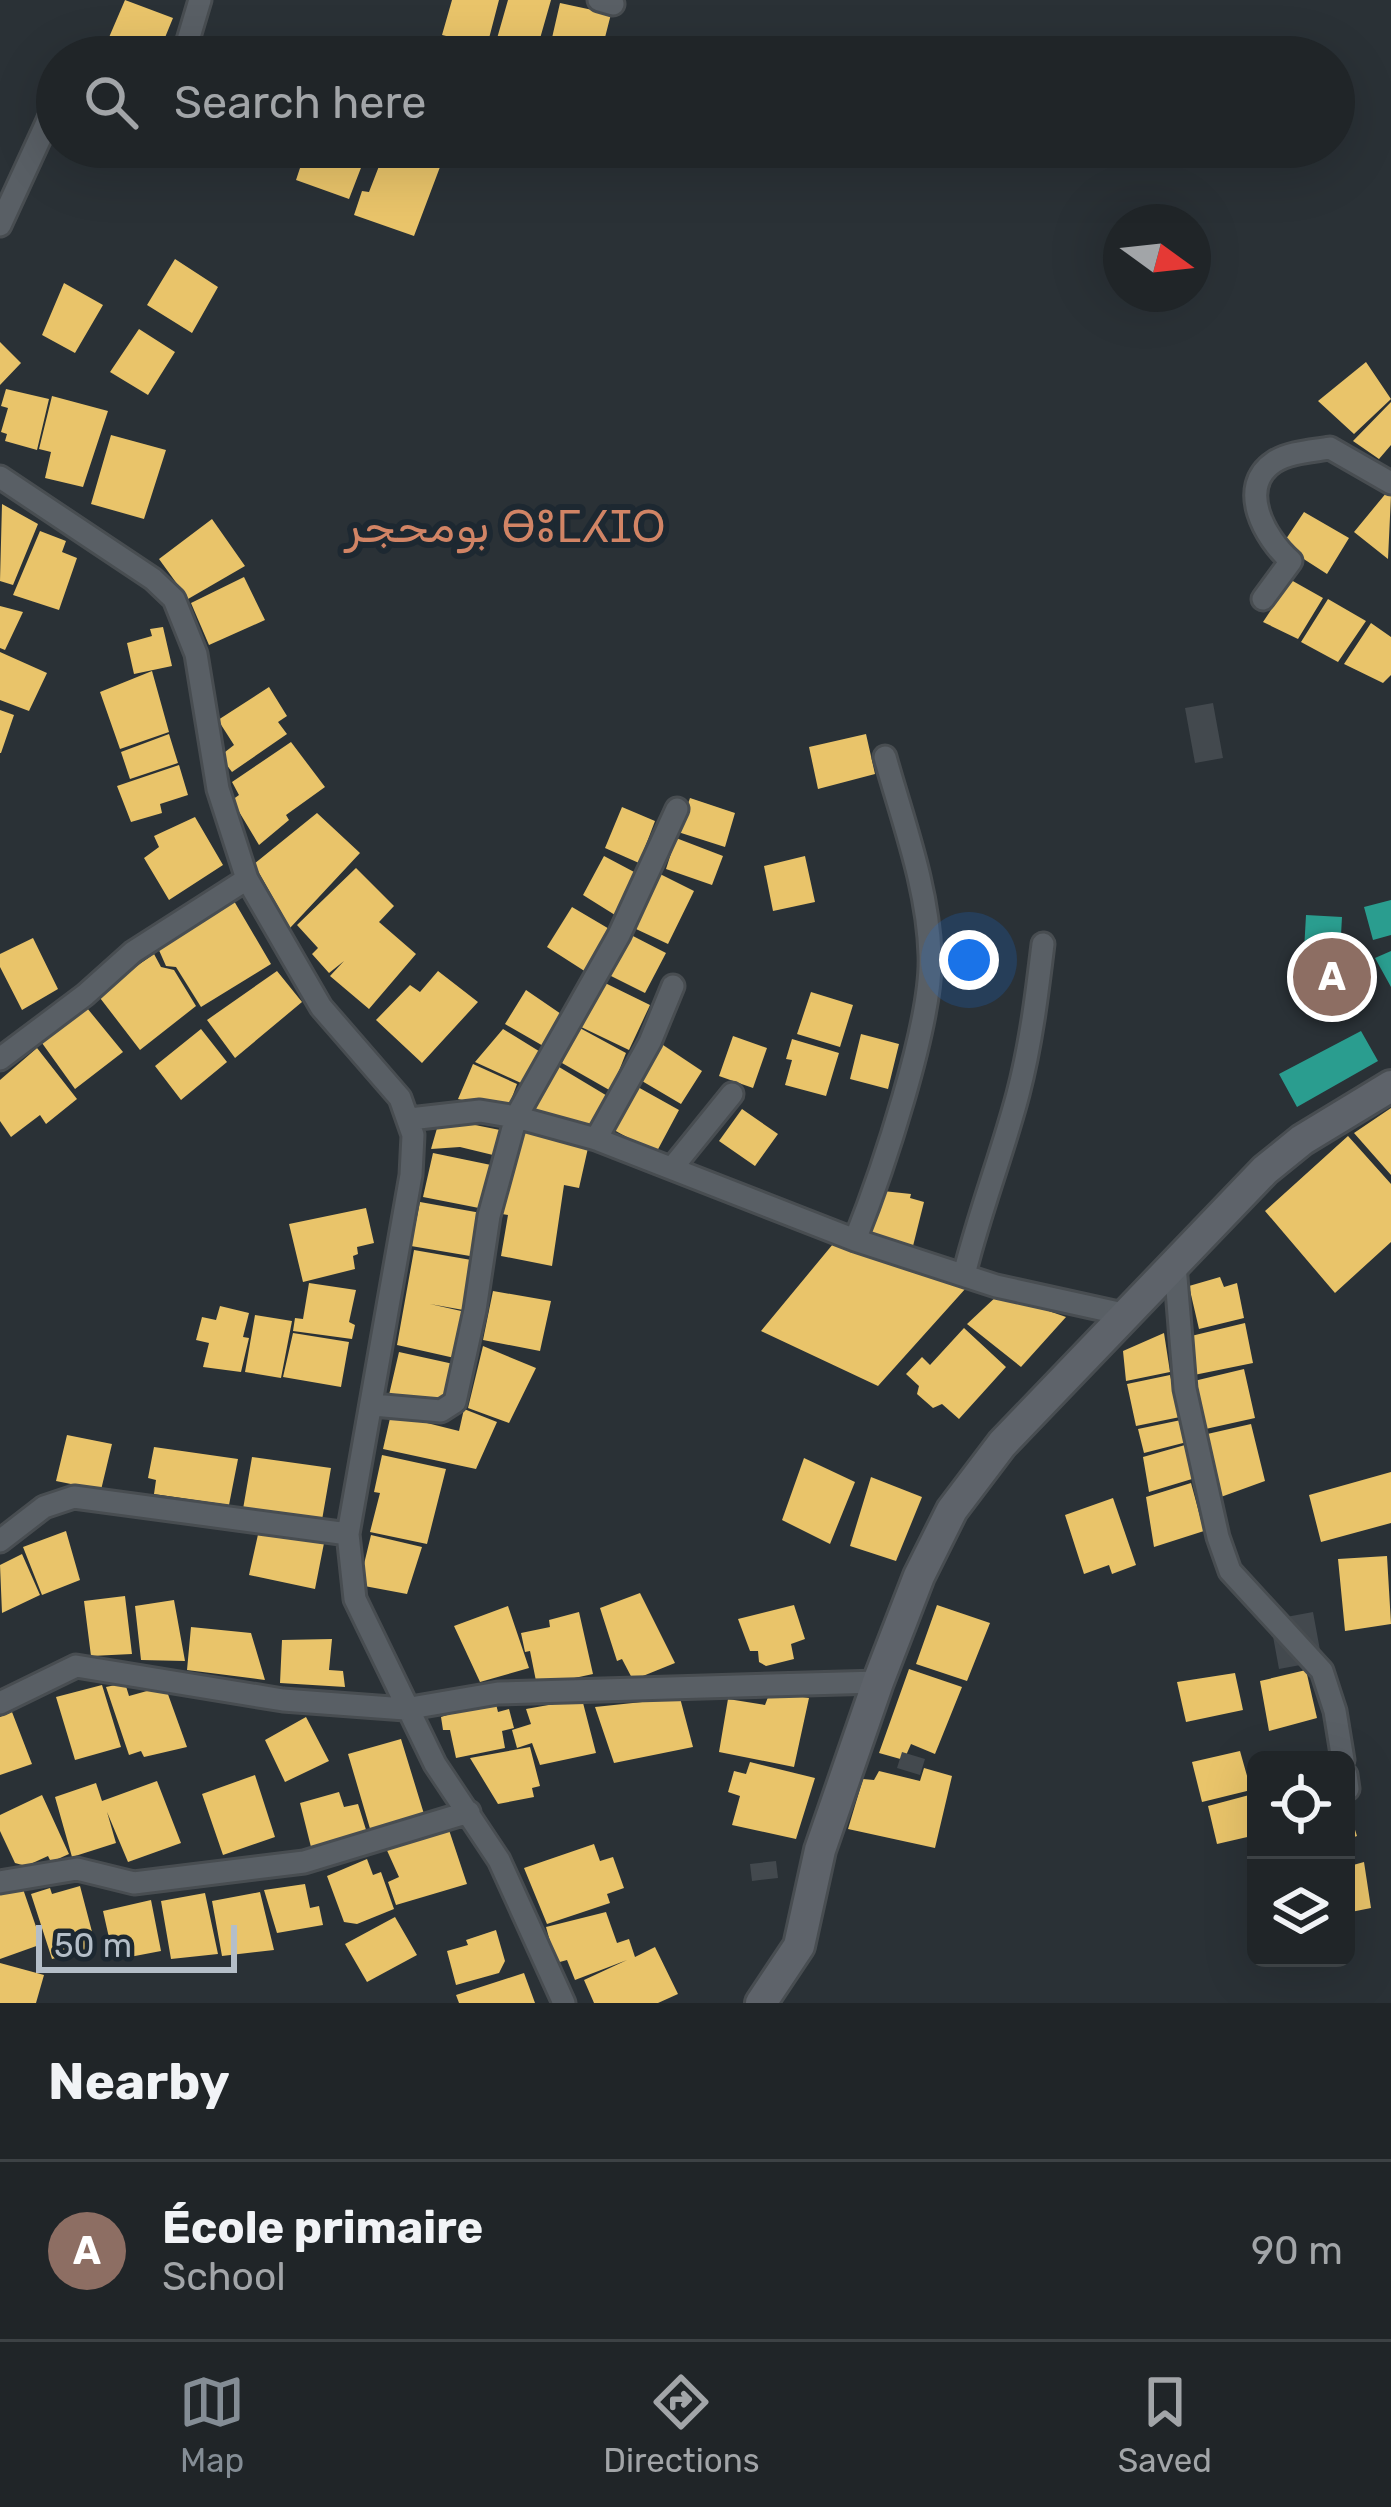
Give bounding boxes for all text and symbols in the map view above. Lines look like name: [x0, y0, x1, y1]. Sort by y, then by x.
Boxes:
search box: [36, 36, 1355, 168]
icon: search: [78, 69, 144, 135]
text: Search here: [174, 76, 426, 129]
north arrow: [1103, 204, 1211, 312]
district label: بومحجر ⴱⵓⵎⵃⵊⵔ: [343, 500, 666, 554]
your location: [939, 930, 999, 990]
pin: A: [1293, 932, 1371, 1022]
map controls: [1247, 1751, 1355, 1967]
button: locate: [1247, 1751, 1355, 1859]
button: layers: [1247, 1859, 1355, 1967]
scale bar: [36, 1919, 237, 1972]
text: 50 m: [54, 1926, 132, 1965]
text: Nearby: [48, 2051, 230, 2112]
text: École primaire: [162, 2201, 483, 2254]
text: A: [73, 2228, 101, 2274]
text: 90 m: [1251, 2228, 1343, 2274]
text: School: [162, 2254, 286, 2300]
tab: Map: [179, 2369, 245, 2480]
tab: Directions: [603, 2369, 760, 2480]
tab: Saved: [1118, 2369, 1212, 2480]

